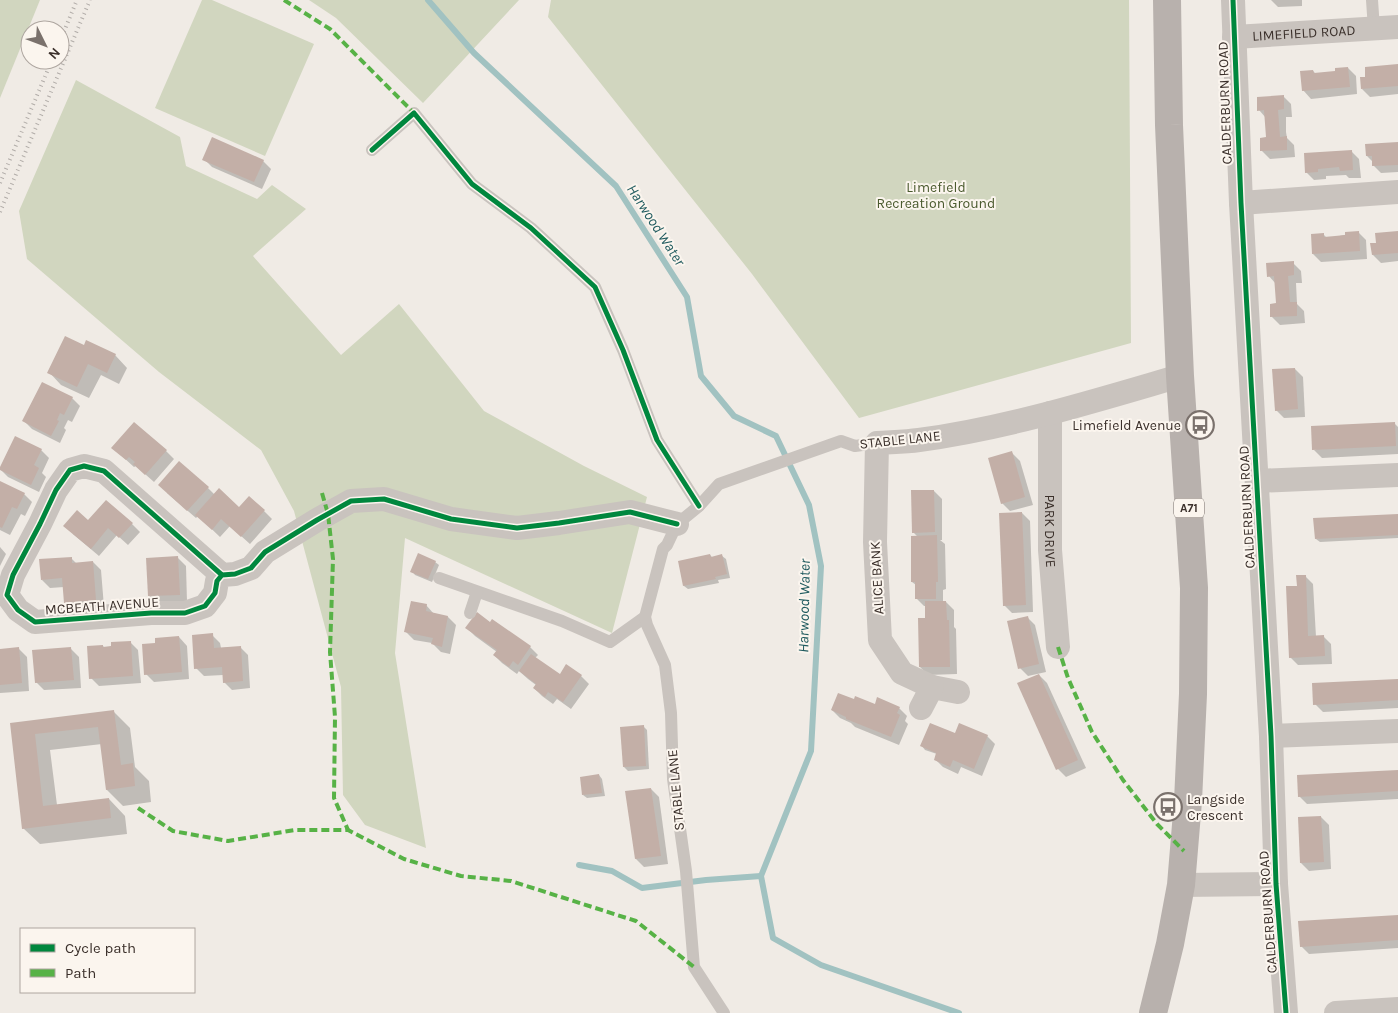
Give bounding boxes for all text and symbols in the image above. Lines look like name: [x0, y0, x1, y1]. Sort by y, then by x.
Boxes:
north arrow: [20, 20, 70, 70]
street label: LIMEFIELD ROAD: [1252, 21, 1356, 44]
street label: CALDERBURN ROAD: [1214, 41, 1236, 165]
text: N: [45, 44, 64, 63]
park label: Limefield Recreation Ground: [877, 179, 995, 212]
water label: Harwood Water: [623, 181, 690, 270]
bus stop icon: Limefield Avenue: [1185, 410, 1215, 440]
place label: Limefield Avenue: [1072, 417, 1181, 434]
street label: STABLE LANE: [859, 427, 941, 453]
street label: CALDERBURN ROAD: [1235, 445, 1259, 569]
street label: PARK DRIVE: [1042, 494, 1060, 568]
road number: A71: [1174, 498, 1204, 518]
street label: ALICE BANK: [867, 541, 887, 615]
water label: Harwood Water: [794, 558, 814, 653]
street label: MCBEATH AVENUE: [44, 594, 160, 618]
street label: STABLE LANE: [664, 749, 688, 831]
place label: Langside Crescent: [1187, 791, 1245, 824]
bus stop icon: Langside Crescent: [1153, 792, 1183, 822]
street label: CALDERBURN ROAD: [1255, 850, 1281, 974]
legend: [20, 928, 195, 993]
text: Cycle path: [65, 939, 136, 957]
text: Path: [65, 964, 96, 982]

